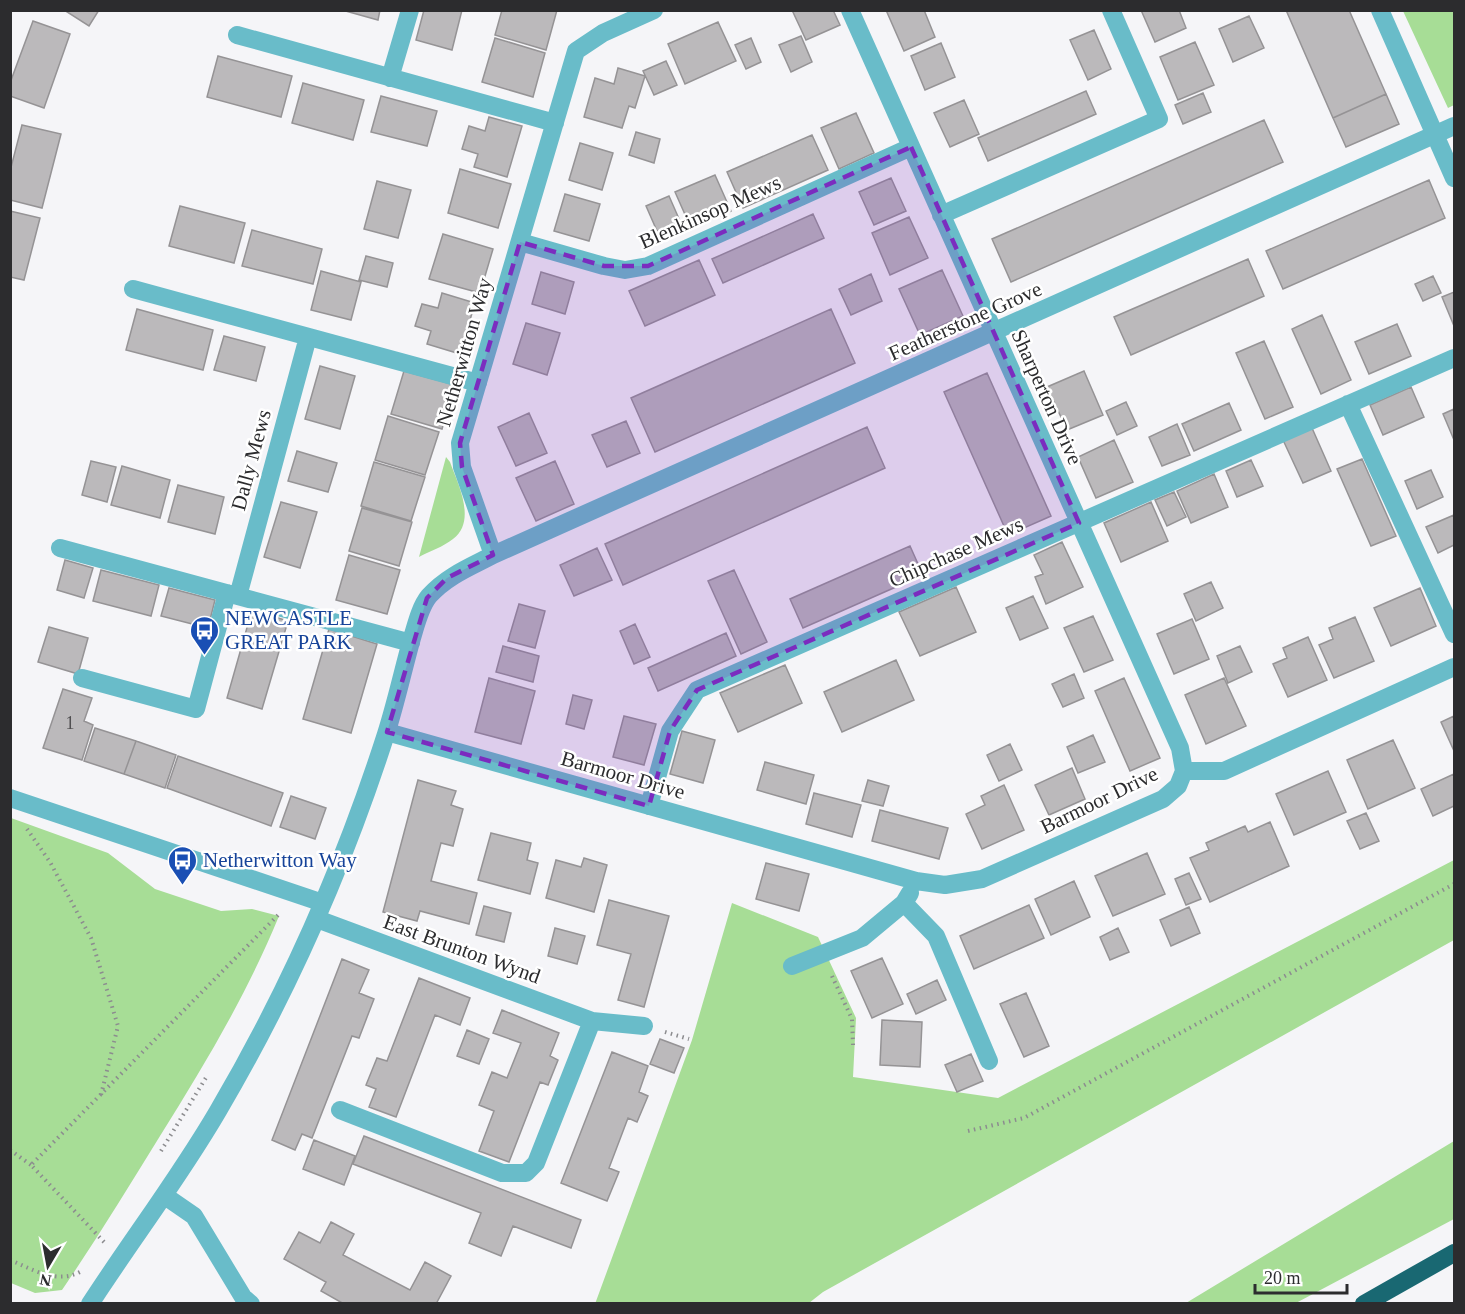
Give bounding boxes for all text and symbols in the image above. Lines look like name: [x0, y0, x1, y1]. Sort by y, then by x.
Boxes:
street label: Blenkinsop Mews: [636, 170, 784, 254]
street label: Netherwitton Way: [431, 274, 497, 429]
street label: Featherstone Grove: [885, 276, 1045, 366]
street label: Sharperton Drive: [1007, 326, 1087, 468]
street label: Dally Mews: [226, 407, 276, 513]
street label: Chipchase Mews: [885, 512, 1027, 592]
place label: NEWCASTLE GREAT PARK: [225, 606, 352, 654]
bus stop icon: NEWCASTLE GREAT PARK: [188, 614, 220, 656]
house number: 1: [66, 713, 75, 733]
street label: Barmoor Drive: [558, 746, 688, 804]
street label: Barmoor Drive: [1036, 761, 1162, 839]
bus stop icon: Netherwitton Way: [166, 844, 198, 886]
place label: Netherwitton Way: [203, 848, 357, 872]
street label: East Brunton Wynd: [380, 909, 544, 989]
north arrow: [18, 1236, 78, 1296]
scale bar: [1255, 1257, 1346, 1295]
text: 20 m: [1264, 1268, 1301, 1288]
text: N: [38, 1271, 53, 1290]

